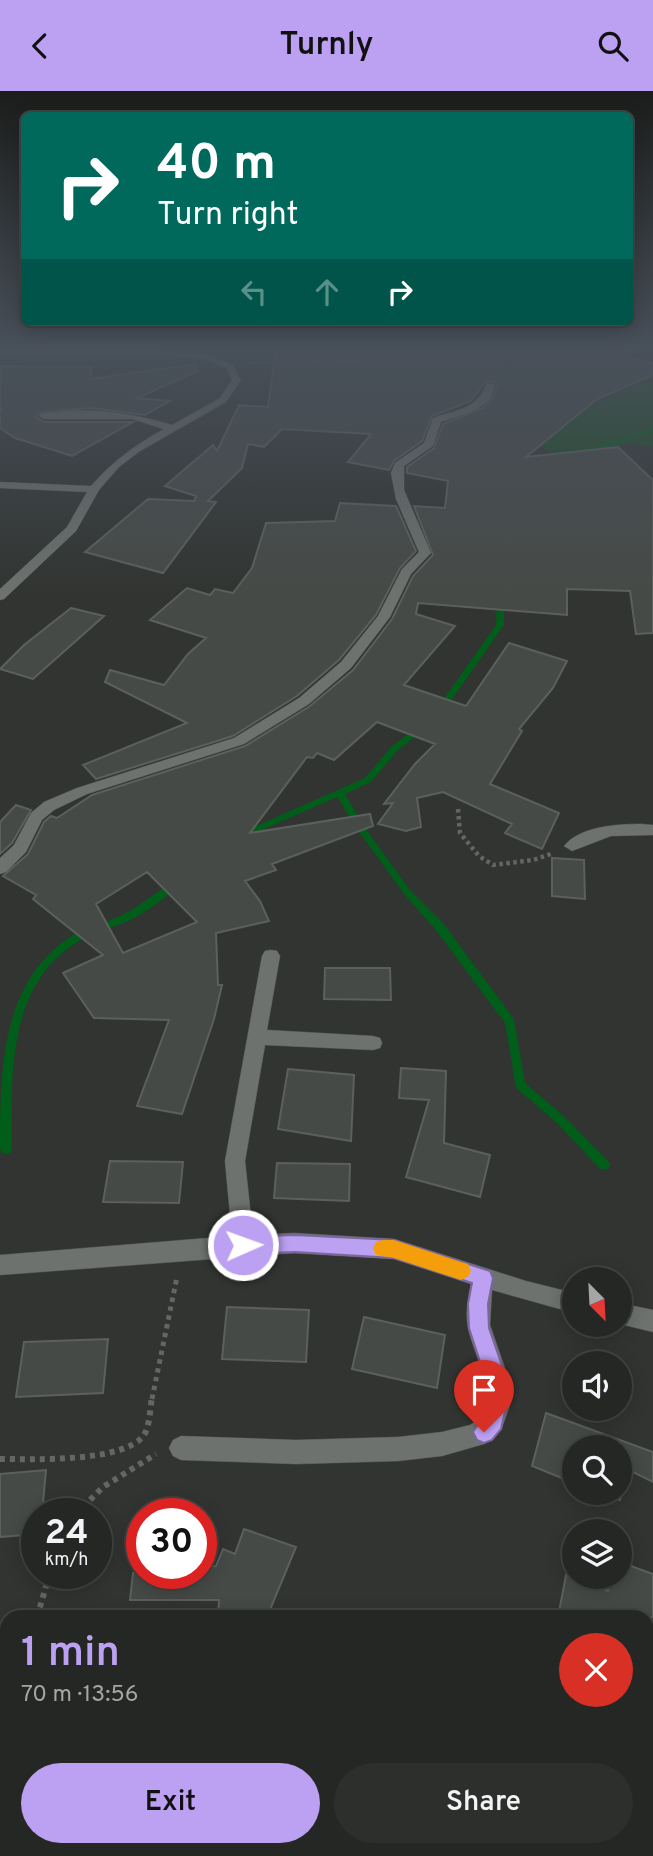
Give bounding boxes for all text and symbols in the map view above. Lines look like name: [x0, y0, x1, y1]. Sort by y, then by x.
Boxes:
text: Turnly: [279, 26, 374, 66]
icon: back: [21, 27, 59, 65]
icon: search: [594, 27, 632, 65]
text: 40 m: [157, 135, 276, 197]
icon: right: [42, 140, 133, 231]
text: Turn right: [157, 196, 299, 236]
icon: left: [235, 273, 273, 311]
icon: ahead: [308, 273, 346, 311]
icon: right: [381, 273, 419, 311]
position arrow: [206, 1208, 280, 1282]
north arrow: [562, 1267, 632, 1337]
map controls: [562, 1267, 632, 1589]
button: sound: [562, 1351, 632, 1421]
pin: [454, 1360, 514, 1432]
icon: arrive: [465, 1371, 503, 1409]
button: search: [562, 1435, 632, 1505]
speed limit sign: 30: [126, 1498, 217, 1589]
text: 24: [45, 1512, 88, 1556]
button: layers: [562, 1519, 632, 1589]
text: km/h: [45, 1549, 88, 1572]
text: 1 min: [21, 1628, 120, 1681]
button: close: [559, 1633, 633, 1707]
text: 70 m · 13:56: [21, 1681, 138, 1710]
button: Exit: [21, 1763, 320, 1843]
button: Share: [334, 1763, 633, 1843]

